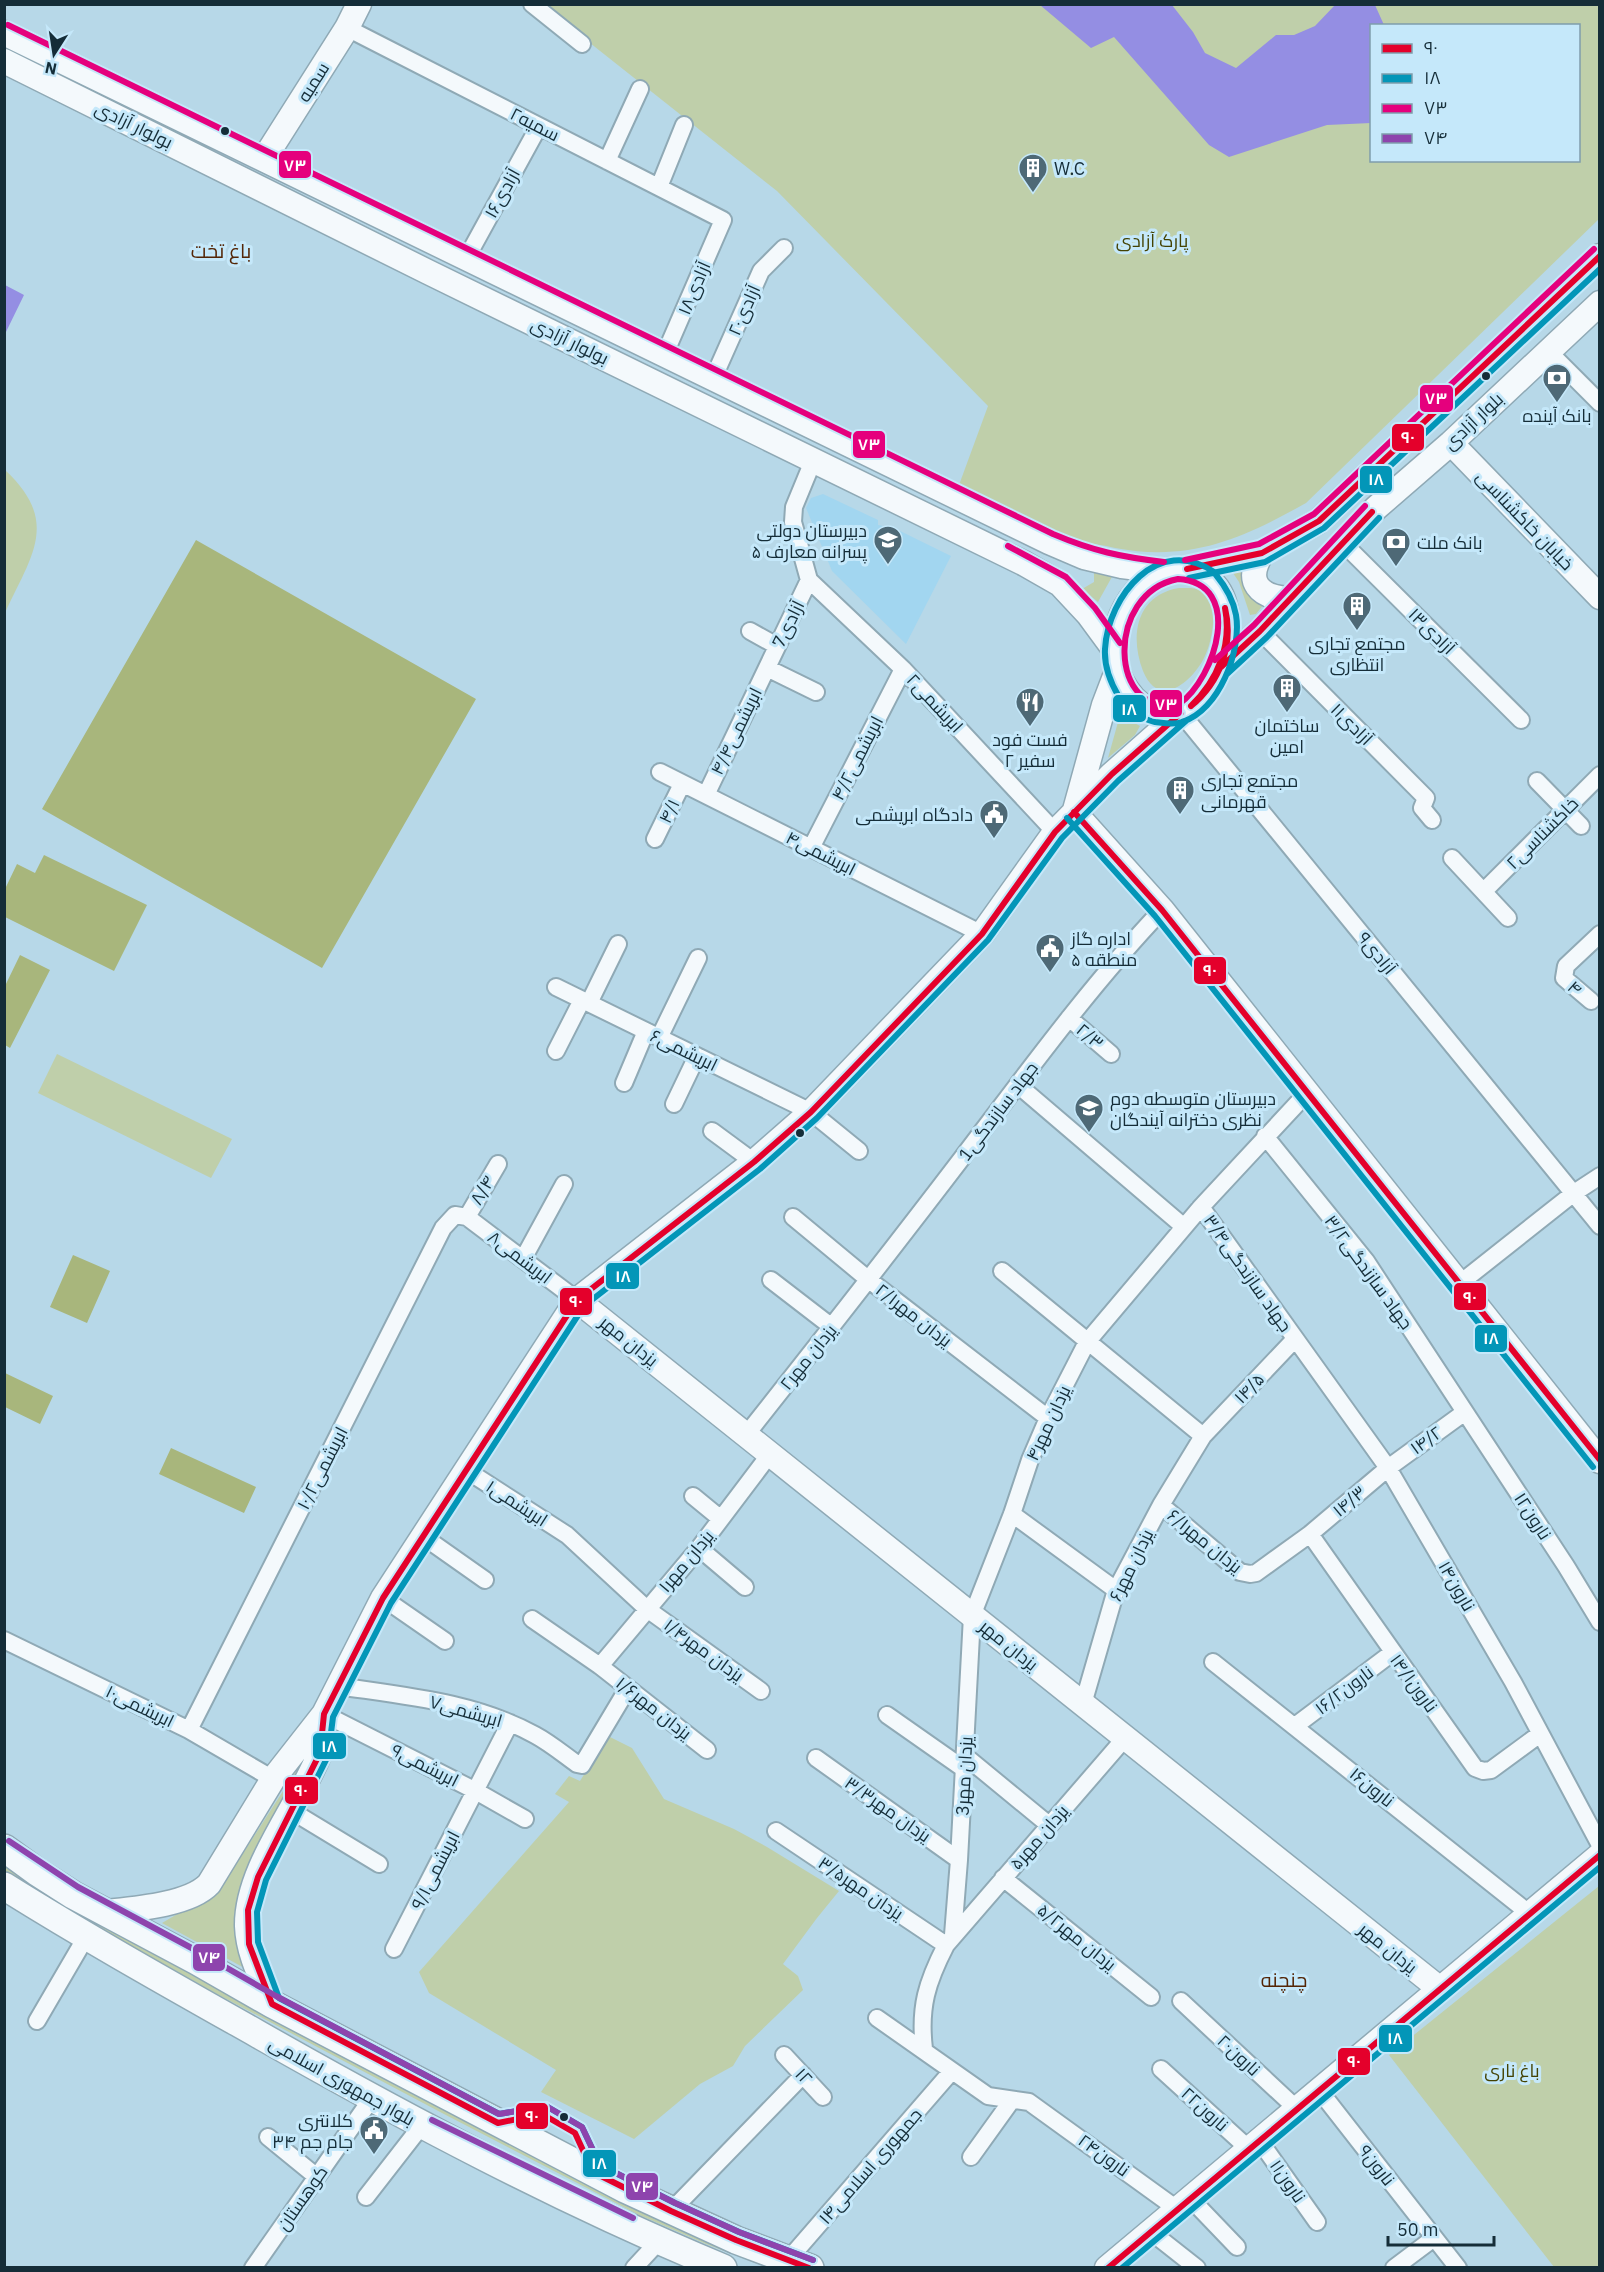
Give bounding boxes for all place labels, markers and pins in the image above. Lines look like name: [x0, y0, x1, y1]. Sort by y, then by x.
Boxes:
unlabelled marker: [219, 125, 231, 137]
building icon: W.C: [1017, 152, 1049, 194]
place label: W.C: [1054, 157, 1085, 180]
bank icon: بانک آینده: [1541, 362, 1573, 404]
unlabelled marker: [1480, 370, 1492, 382]
place label: بانک آینده: [1523, 404, 1591, 427]
place label: دبیرستان دولتی پسرانه معارف ۵: [752, 519, 867, 564]
school or university icon: دبیرستان دولتی پسرانه معارف ۵: [872, 524, 904, 566]
bank icon: بانک ملت: [1380, 526, 1412, 568]
place label: بانک ملت: [1417, 531, 1483, 554]
building icon: مجتمع تجاری انتظاری: [1341, 590, 1373, 632]
place label: مجتمع تجاری انتظاری: [1308, 632, 1406, 676]
building icon: ساختمان امین: [1271, 672, 1303, 714]
restaurant icon: فست فود سفیر ۲: [1014, 686, 1046, 728]
place label: ساختمان امین: [1255, 714, 1319, 758]
place label: فست فود سفیر ۲: [992, 728, 1068, 772]
place label: مجتمع تجاری قهرمانی: [1201, 769, 1298, 813]
building icon: مجتمع تجاری قهرمانی: [1164, 774, 1196, 816]
public building icon: دادگاه ابریشمی: [978, 798, 1010, 840]
place label: دادگاه ابریشمی: [855, 803, 973, 826]
place label: اداره گاز منطقه ۵: [1070, 927, 1137, 971]
public building icon: اداره گاز منطقه ۵: [1034, 932, 1066, 974]
place label: دبیرستان متوسطه دوم نظری دخترانه آیندگان: [1110, 1087, 1276, 1131]
school or university icon: دبیرستان متوسطه دوم نظری دخترانه آیندگان: [1073, 1092, 1105, 1134]
unlabelled marker: [794, 1127, 806, 1139]
place label: کلانتری ۳۴ جام جم: [272, 2109, 353, 2154]
unlabelled marker: [558, 2111, 570, 2123]
public building icon: کلانتری ۳۴ جام جم: [358, 2114, 390, 2156]

